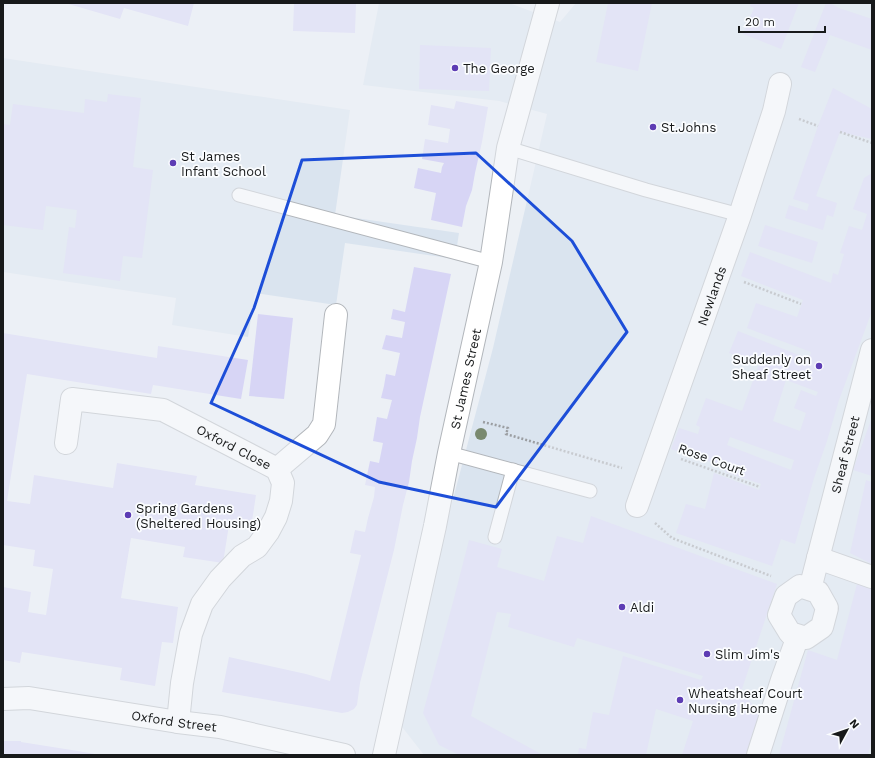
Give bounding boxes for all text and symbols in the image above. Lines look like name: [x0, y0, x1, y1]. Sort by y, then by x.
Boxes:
scale bar: [739, 8, 825, 34]
text: 20 m: [745, 15, 775, 29]
place label: The George: [463, 61, 535, 76]
marker: The George: [450, 63, 460, 73]
place label: St.Johns: [661, 120, 716, 135]
marker: St.Johns: [648, 122, 658, 132]
place label: St James Infant School: [181, 149, 266, 179]
marker: St James Infant School: [168, 158, 178, 168]
street label: Newlands: [694, 264, 729, 328]
street label: St James Street: [447, 326, 484, 431]
place label: Suddenly on Sheaf Street: [732, 352, 812, 382]
marker: Suddenly on Sheaf Street: [814, 361, 824, 371]
street label: Sheaf Street: [828, 414, 863, 495]
street label: Oxford Close: [194, 422, 274, 473]
street label: Rose Court: [676, 440, 748, 479]
place label: Spring Gardens (Sheltered Housing): [136, 501, 261, 531]
marker: Spring Gardens (Sheltered Housing): [123, 510, 133, 520]
place label: Aldi: [630, 600, 654, 615]
marker: Aldi: [617, 602, 627, 612]
place label: Slim Jim's: [715, 647, 780, 662]
marker: Slim Jim's: [702, 649, 712, 659]
place label: Wheatsheaf Court Nursing Home: [688, 686, 803, 716]
marker: Wheatsheaf Court Nursing Home: [675, 695, 685, 705]
street label: Oxford Street: [130, 708, 218, 735]
north arrow: [827, 710, 867, 750]
text: N: [847, 717, 862, 731]

